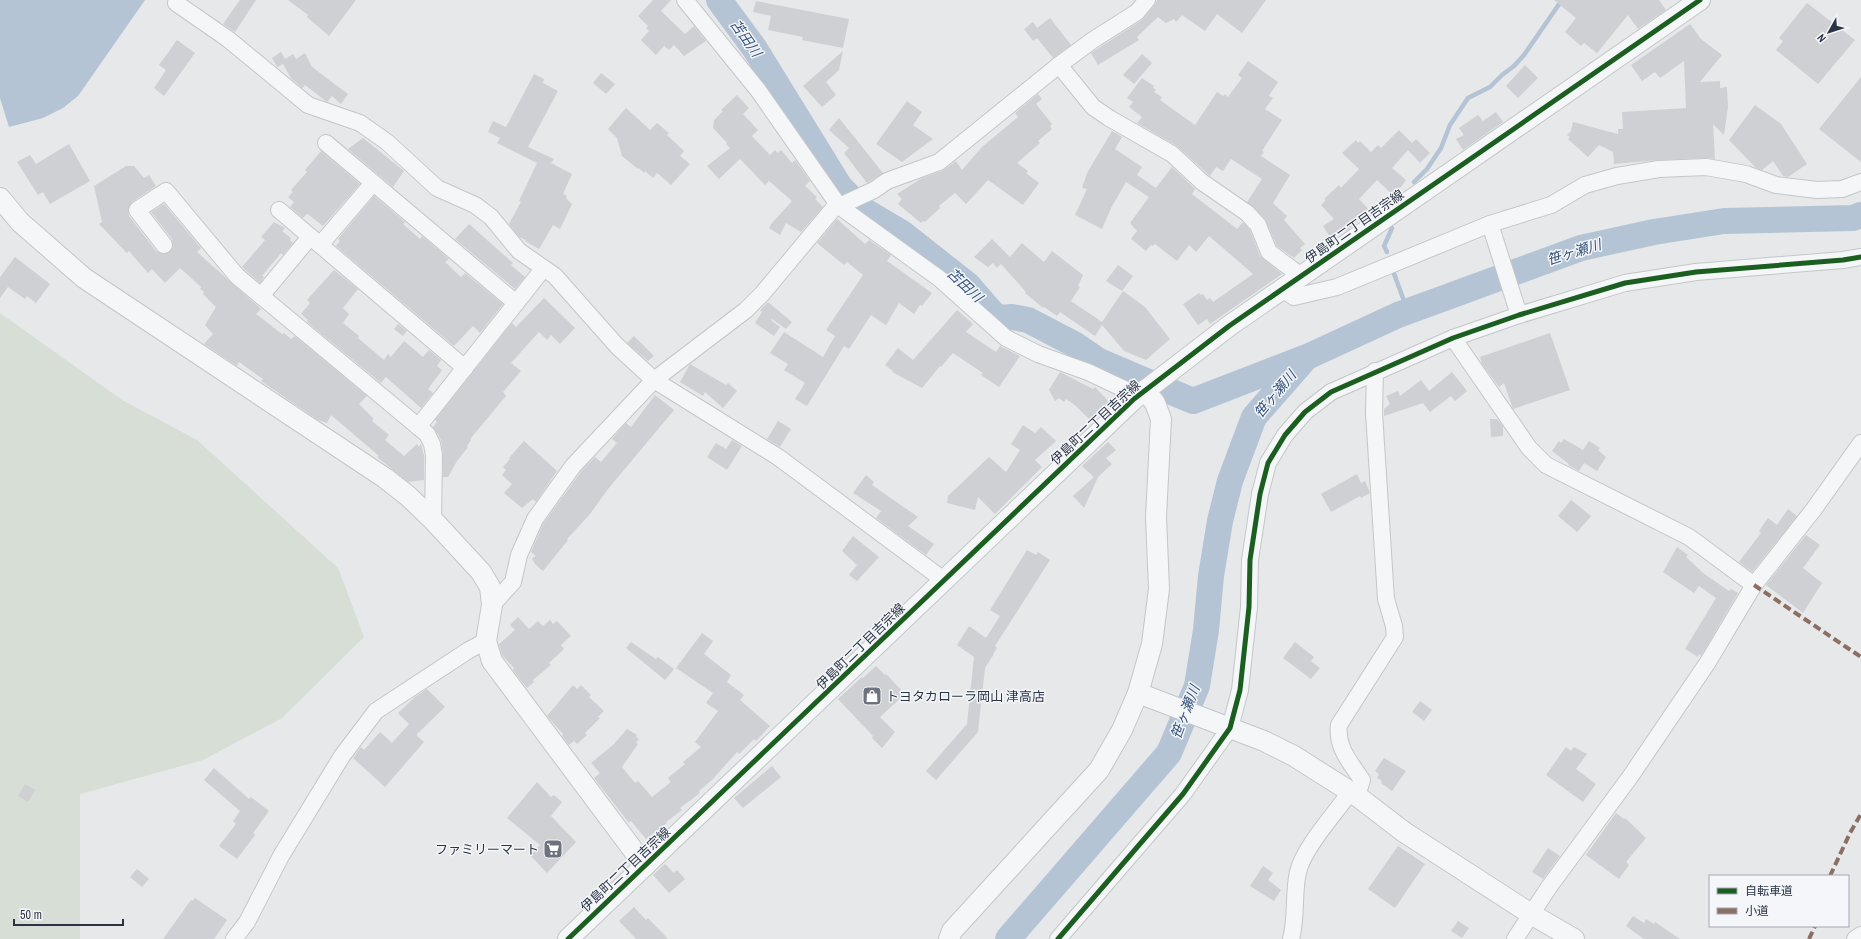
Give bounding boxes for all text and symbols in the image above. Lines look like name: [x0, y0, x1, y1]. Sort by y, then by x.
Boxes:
north arrow: [1809, 12, 1849, 52]
water label: 苫田川: [727, 16, 767, 62]
text: N: [1814, 31, 1829, 45]
street label: 伊島町二丁目吉宗線: [1301, 186, 1407, 267]
water label: 笹ヶ瀬川: [1545, 235, 1605, 269]
water label: 苫田川: [944, 264, 988, 307]
water label: 笹ヶ瀬川: [1250, 365, 1301, 421]
street label: 伊島町二丁目吉宗線: [1047, 376, 1144, 468]
street label: 伊島町二丁目吉宗線: [812, 600, 908, 693]
water label: 笹ヶ瀬川: [1167, 681, 1204, 741]
shop icon: トヨタカローラ岡山 津高店: [861, 685, 883, 707]
place label: トヨタカローラ岡山 津高店: [886, 688, 1045, 705]
street label: 伊島町二丁目吉宗線: [577, 823, 674, 915]
supermarket icon: ファミリーマート: [542, 838, 564, 860]
place label: ファミリーマート: [435, 841, 539, 858]
legend: [1709, 875, 1849, 927]
text: 自転車道: [1745, 883, 1793, 899]
scale bar: [14, 901, 123, 927]
text: 小道: [1745, 903, 1769, 919]
text: 50 m: [20, 907, 42, 923]

